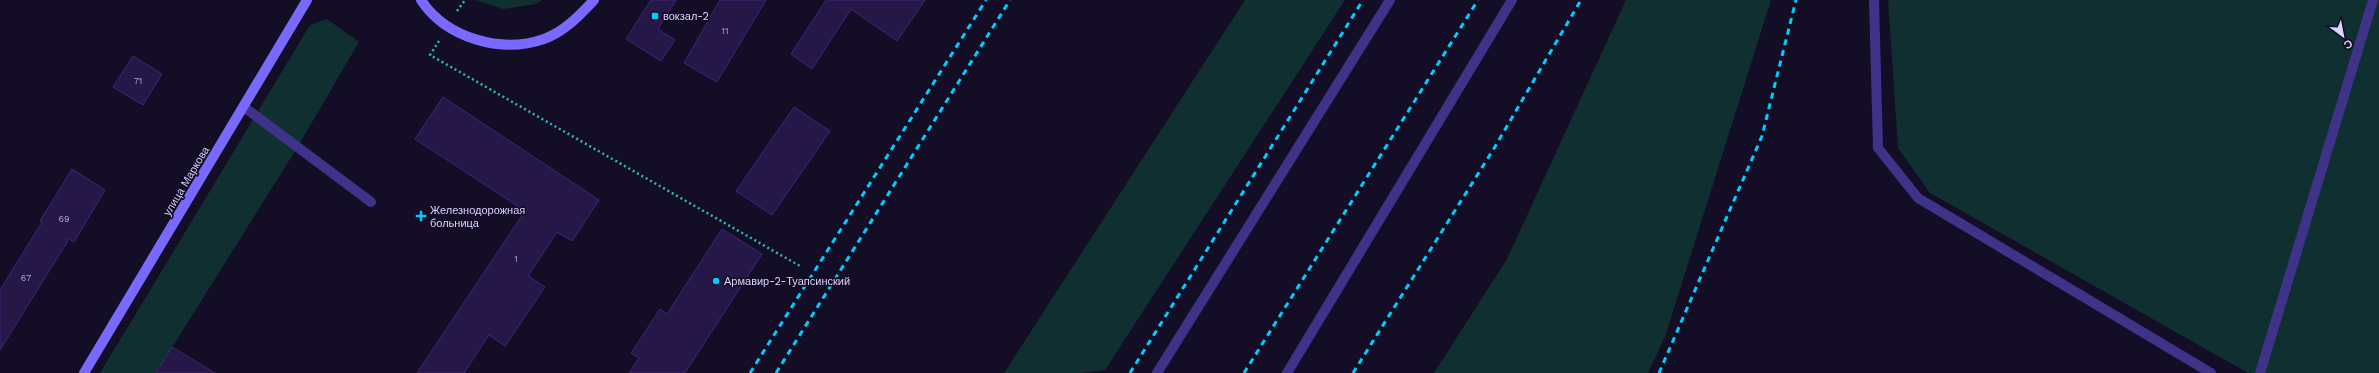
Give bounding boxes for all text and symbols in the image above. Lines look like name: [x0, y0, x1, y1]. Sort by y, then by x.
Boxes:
place label: вокзал-2: [663, 10, 709, 23]
marker: вокзал-2: [650, 11, 660, 21]
north arrow: [2323, 16, 2363, 56]
house number: 11: [721, 26, 729, 36]
text: С: [2341, 36, 2355, 52]
house number: 71: [134, 76, 142, 86]
street label: улица Маркова: [161, 144, 213, 218]
place label: Железнодорожная больница: [430, 204, 525, 230]
marker: Железнодорожная больница: [415, 210, 427, 222]
house number: 69: [58, 214, 70, 224]
house number: 1: [514, 254, 518, 264]
house number: 67: [21, 273, 31, 283]
place label: Армавир-2-Туапсинский: [724, 275, 850, 288]
marker: Армавир-2-Туапсинский: [711, 276, 721, 286]

